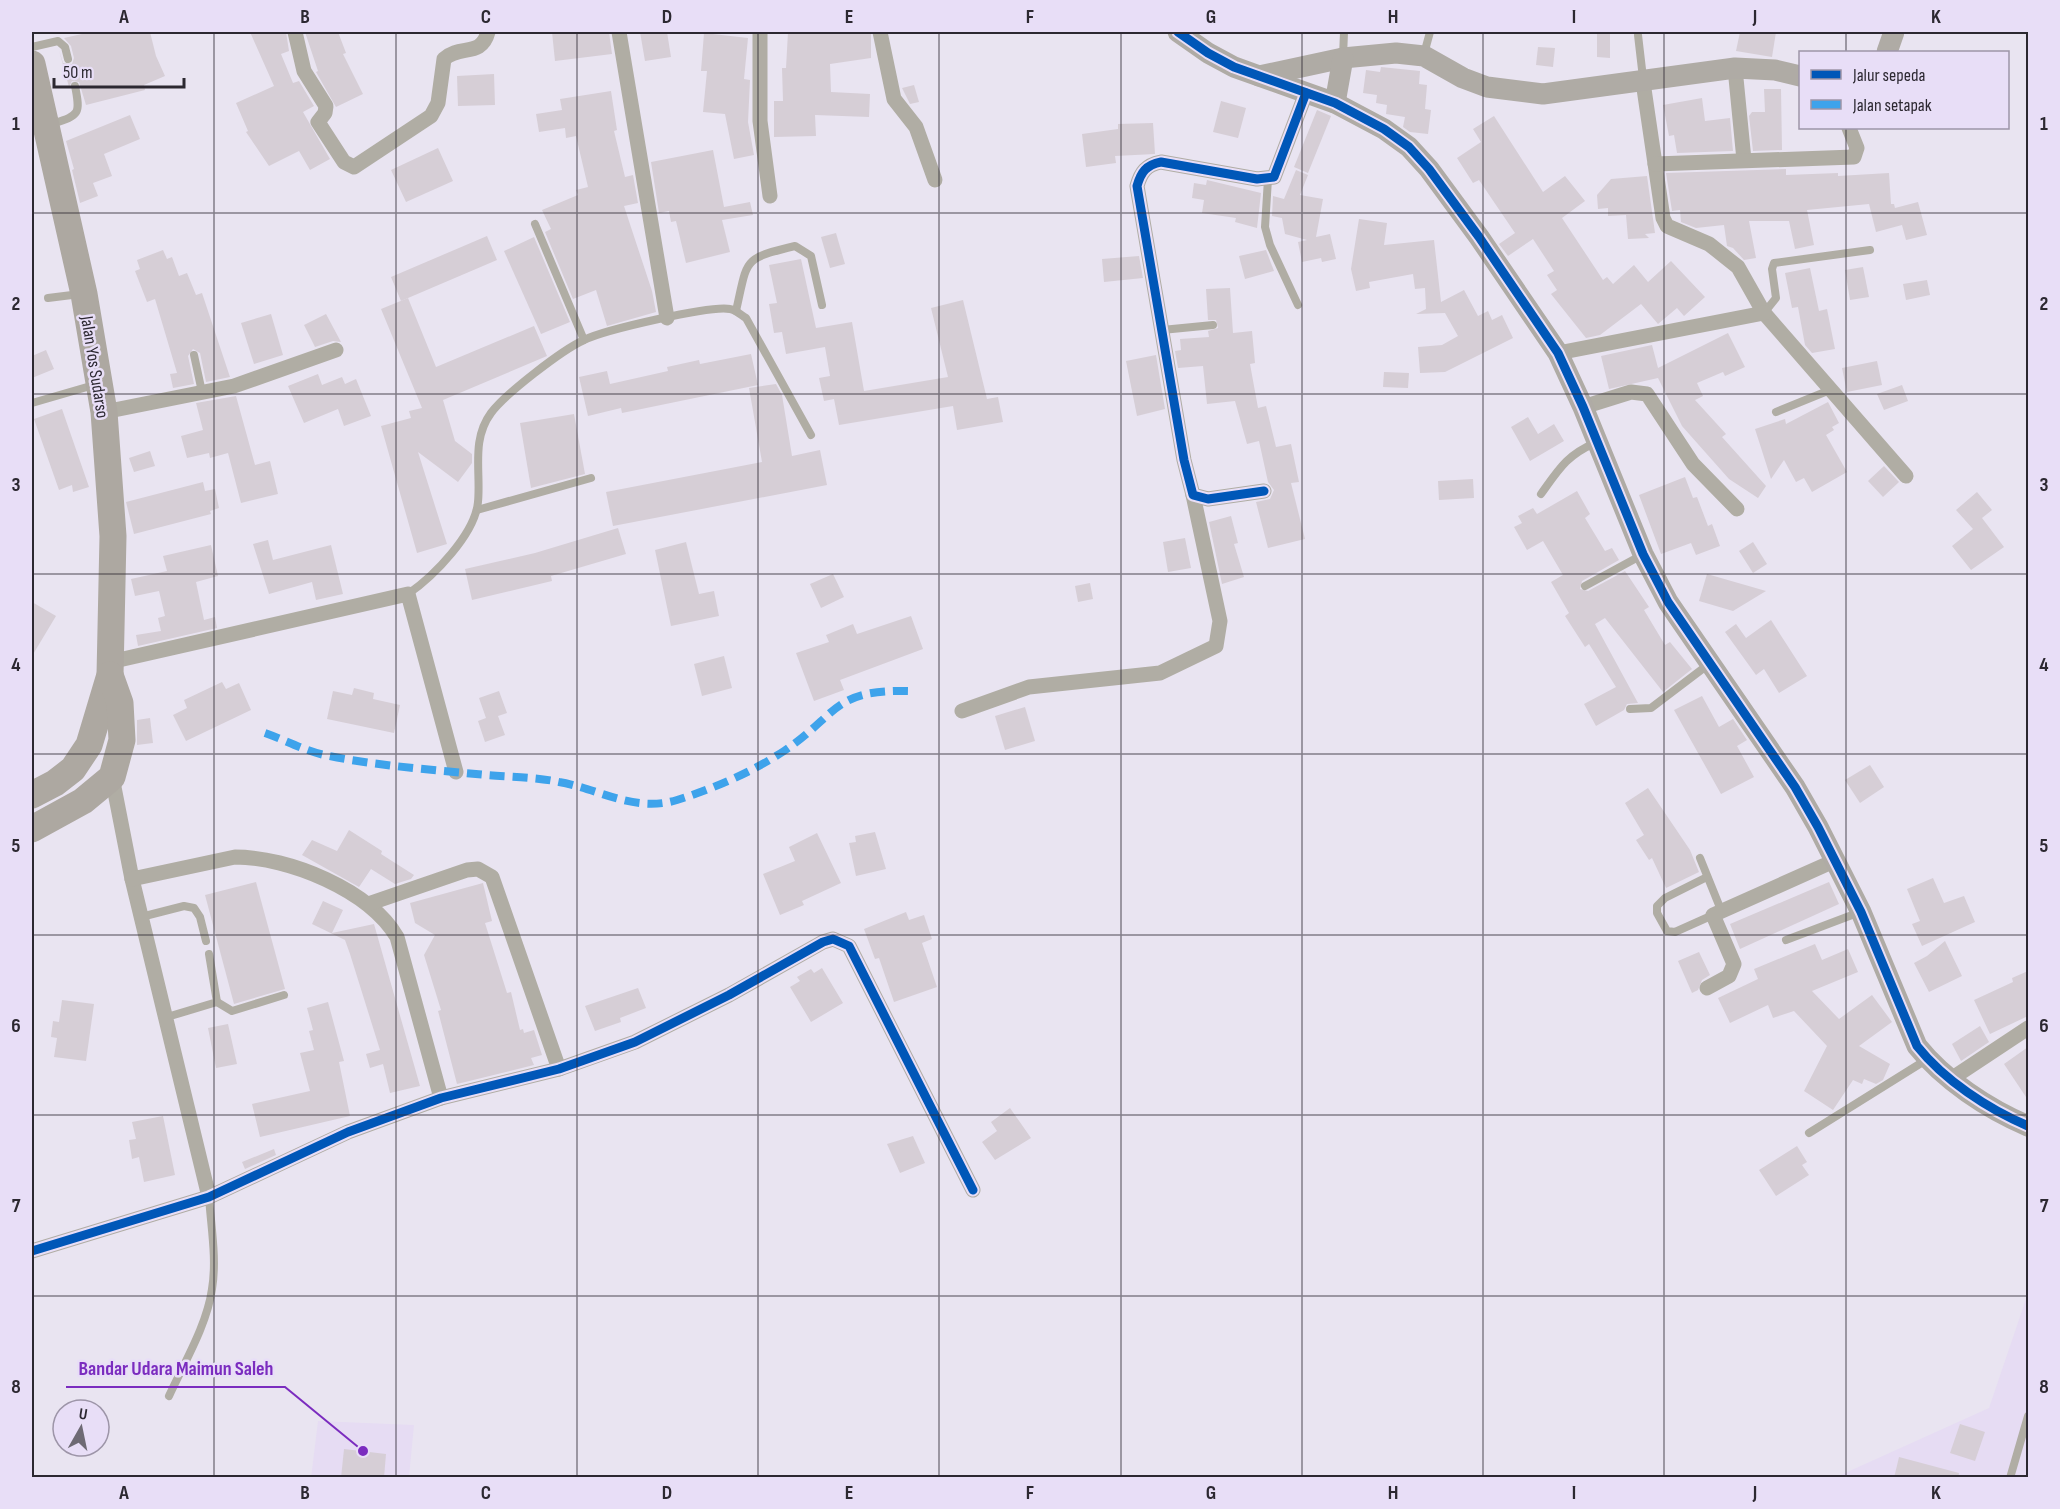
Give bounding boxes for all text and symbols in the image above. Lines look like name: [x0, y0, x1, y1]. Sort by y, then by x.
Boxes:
text: A: [118, 5, 129, 29]
text: B: [300, 5, 310, 29]
text: C: [481, 5, 491, 29]
text: D: [662, 5, 672, 29]
text: E: [845, 5, 853, 29]
text: F: [1026, 5, 1034, 29]
text: G: [1206, 5, 1216, 29]
text: H: [1388, 5, 1398, 29]
text: I: [1572, 5, 1576, 29]
text: J: [1752, 5, 1757, 29]
text: K: [1931, 5, 1941, 29]
scale bar: [54, 51, 184, 89]
legend: [1799, 51, 2009, 129]
text: 50 m: [63, 62, 93, 83]
text: Jalur sepeda: [1852, 65, 1925, 86]
text: Jalan setapak: [1852, 95, 1932, 116]
text: 1: [12, 112, 20, 136]
text: 1: [2040, 112, 2048, 136]
text: 2: [12, 292, 20, 316]
text: 2: [2040, 292, 2048, 316]
street label: Jalan Yos Sudarso: [76, 313, 113, 420]
text: 3: [12, 473, 21, 497]
text: 3: [2040, 473, 2049, 497]
text: 4: [11, 653, 21, 677]
text: 4: [2039, 653, 2049, 677]
text: 5: [12, 834, 21, 858]
text: 5: [2040, 834, 2049, 858]
text: 6: [11, 1014, 21, 1038]
text: 6: [2039, 1014, 2049, 1038]
text: 7: [12, 1194, 21, 1218]
text: 7: [2040, 1194, 2049, 1218]
callout: Bandar Udara Maimun Saleh: [66, 1349, 285, 1387]
text: Bandar Udara Maimun Saleh: [78, 1357, 274, 1381]
text: 8: [11, 1375, 21, 1399]
text: 8: [2039, 1375, 2049, 1399]
north arrow: [51, 1398, 111, 1458]
text: U: [78, 1405, 89, 1425]
text: A: [118, 1481, 129, 1505]
text: B: [300, 1481, 310, 1505]
text: C: [481, 1481, 491, 1505]
text: D: [662, 1481, 672, 1505]
text: E: [845, 1481, 853, 1505]
text: F: [1026, 1481, 1034, 1505]
text: G: [1206, 1481, 1216, 1505]
text: H: [1388, 1481, 1398, 1505]
text: I: [1572, 1481, 1576, 1505]
text: J: [1752, 1481, 1757, 1505]
text: K: [1931, 1481, 1941, 1505]

